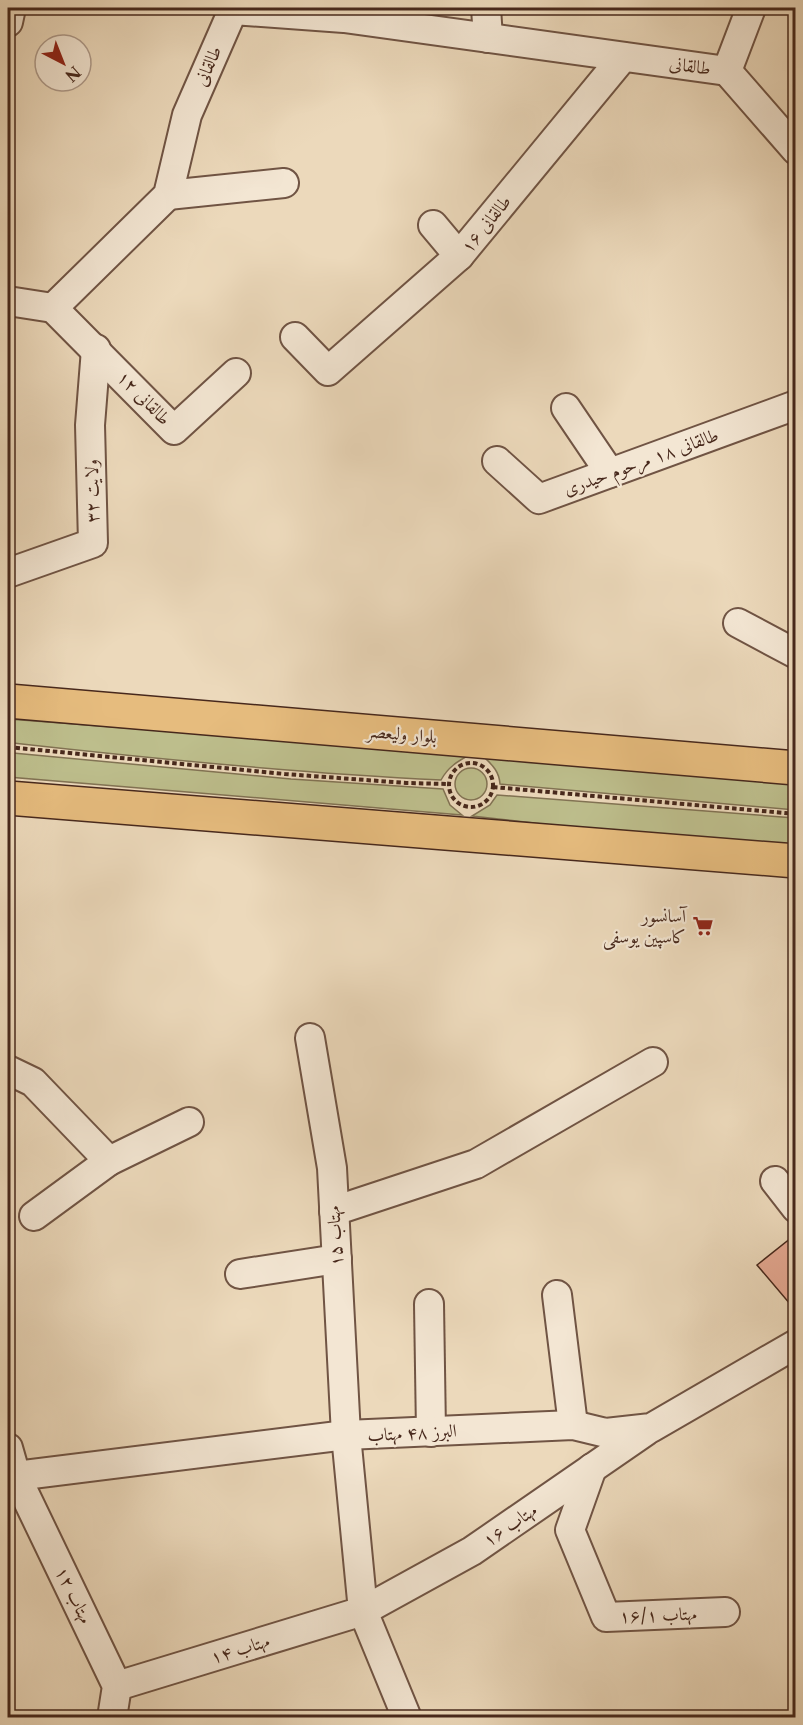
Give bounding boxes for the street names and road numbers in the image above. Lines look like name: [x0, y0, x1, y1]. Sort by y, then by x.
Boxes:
street label: طالقانی: [189, 43, 227, 89]
street label: طالقانی: [668, 52, 712, 80]
street label: طالقانی ۱۶: [456, 191, 516, 257]
street label: طالقانی ۱۲: [113, 366, 175, 430]
street label: طالقانی ۱۸ مرحوم حیدری: [560, 424, 723, 505]
street label: ولایت ۳۲: [80, 459, 105, 523]
street label: بلوار ولیعصر: [364, 720, 438, 749]
street label: مهتاب ۱۵: [322, 1205, 349, 1267]
street label: البرز ۴۸ مهتاب: [367, 1420, 457, 1447]
street label: مهتاب ۱۶: [479, 1499, 542, 1552]
street label: مهتاب ۱۲: [50, 1563, 97, 1628]
street label: مهتاب ۱۶/۱: [619, 1603, 697, 1628]
street label: مهتاب ۱۴: [208, 1630, 273, 1669]

